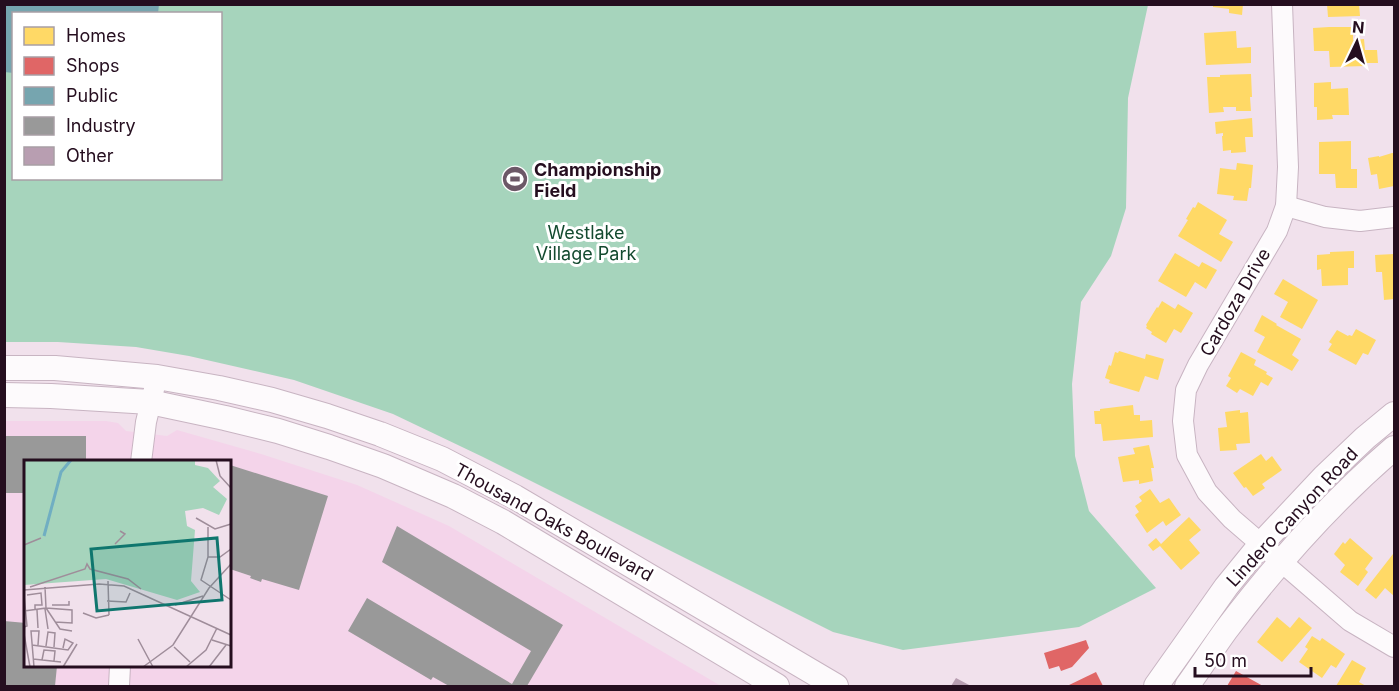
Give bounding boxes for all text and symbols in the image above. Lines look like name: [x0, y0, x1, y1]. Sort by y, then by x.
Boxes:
legend: [12, 12, 222, 180]
north arrow: [1327, 12, 1387, 72]
text: N: [1351, 17, 1365, 38]
text: Homes: [66, 25, 126, 46]
text: Shops: [66, 55, 120, 76]
text: Public: [66, 85, 118, 106]
text: Industry: [66, 115, 136, 136]
text: Other: [66, 145, 114, 166]
place label: Championship Field: [534, 159, 661, 201]
sports icon: Championship Field: [500, 164, 530, 194]
park label: Westlake Village Park: [536, 222, 636, 264]
street label: Cardoza Drive: [1196, 244, 1274, 360]
street label: Lindero Canyon Road: [1222, 443, 1362, 591]
street label: Thousand Oaks Boulevard: [451, 459, 657, 585]
inset map: [24, 460, 231, 667]
scale bar: [1195, 640, 1310, 678]
text: 50 m: [1204, 650, 1247, 671]

